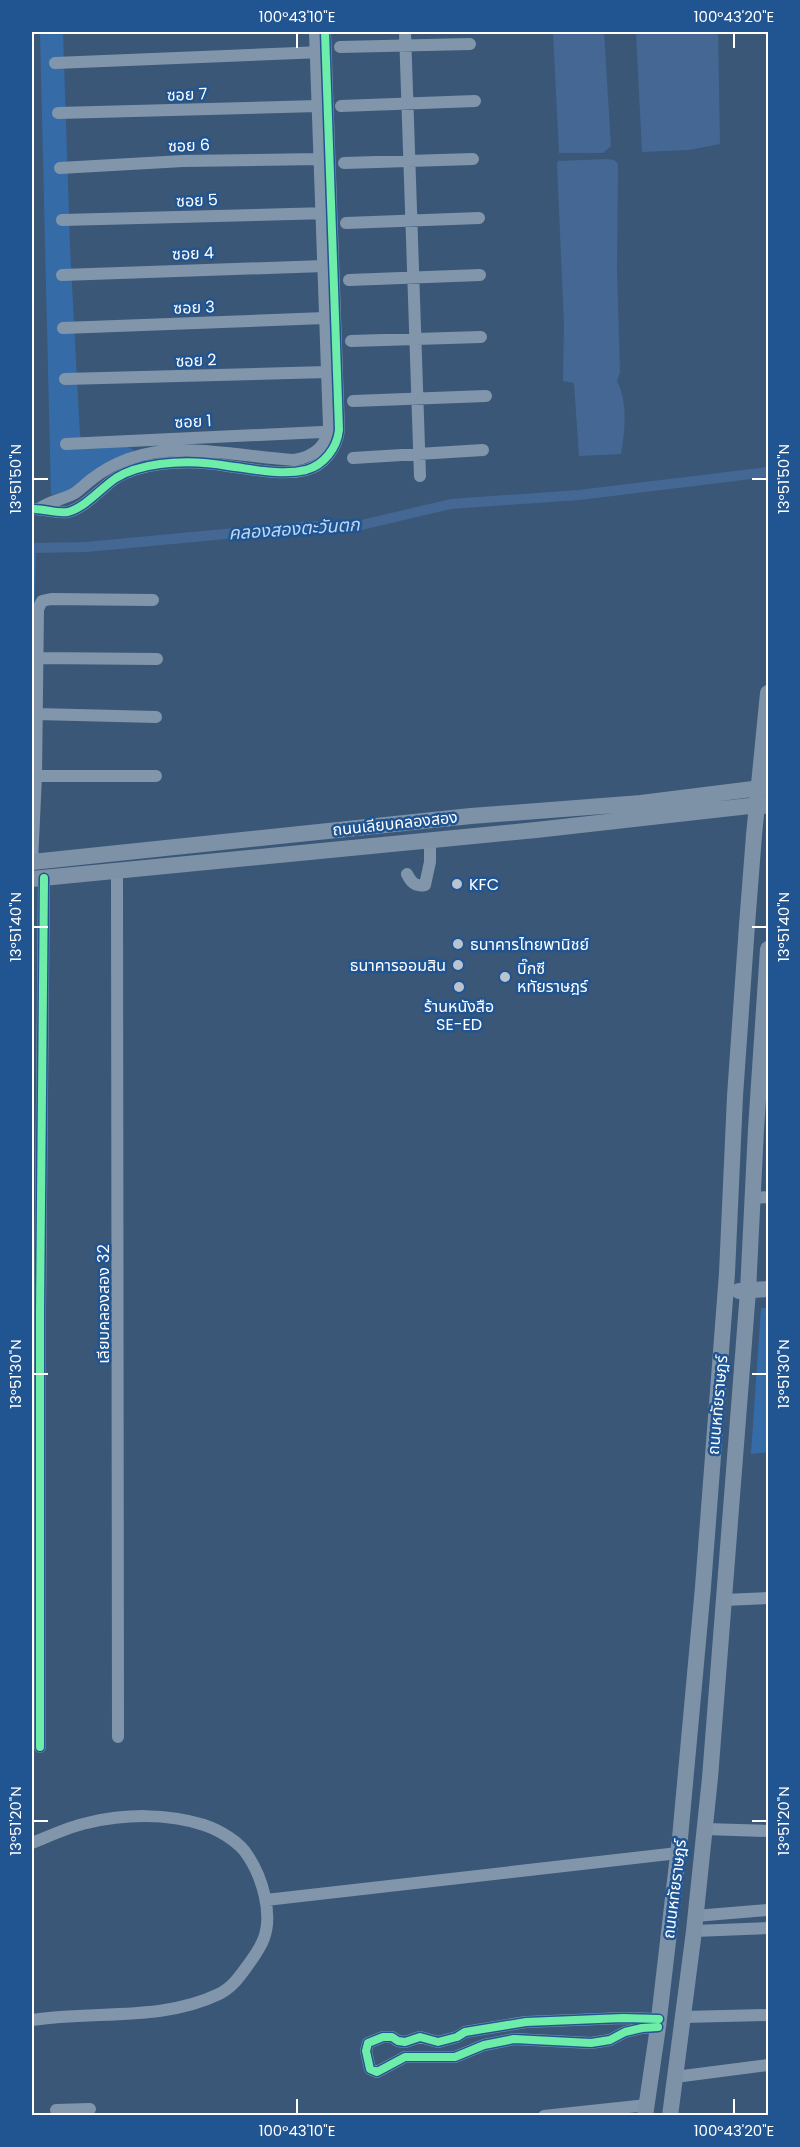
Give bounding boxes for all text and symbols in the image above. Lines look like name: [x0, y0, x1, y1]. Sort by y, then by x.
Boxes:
text: 100°43'10"E: [259, 6, 335, 27]
text: 100°43'20"E: [694, 6, 774, 27]
street label: ซอย 7: [166, 82, 208, 107]
street label: ซอย 6: [168, 133, 210, 158]
street label: ซอย 5: [176, 188, 218, 213]
street label: ซอย 4: [172, 241, 214, 266]
street label: ซอย 3: [173, 295, 215, 320]
street label: ซอย 2: [175, 348, 217, 373]
street label: ซอย 1: [174, 409, 212, 434]
text: 13°51'50"N: [5, 444, 26, 514]
text: 13°51'50"N: [773, 444, 794, 514]
water label: คลองสองตะวันตก: [228, 511, 362, 546]
street label: ถนนเลียบคลองสอง: [331, 805, 459, 842]
place label: KFC: [469, 873, 499, 896]
marker: KFC: [450, 877, 464, 891]
text: 13°51'40"N: [5, 892, 26, 962]
text: 13°51'40"N: [773, 892, 794, 962]
place label: ธนาคารไทยพานิชย์: [470, 933, 589, 956]
marker: ธนาคารไทยพานิชย์: [451, 937, 465, 951]
place label: ธนาคารออมสิน: [350, 954, 446, 977]
place label: บิ๊กซี หทัยราษฎร์: [517, 957, 588, 998]
marker: ธนาคารออมสิน: [451, 958, 465, 972]
marker: บิ๊กซี หทัยราษฎร์: [498, 970, 512, 984]
marker: ร้านหนังสือ SE-ED: [452, 980, 466, 994]
place label: ร้านหนังสือ SE-ED: [424, 995, 494, 1036]
street label: เลียบคลองสอง 32: [92, 1244, 115, 1364]
text: 13°51'30"N: [5, 1339, 26, 1409]
text: 13°51'30"N: [773, 1339, 794, 1409]
street label: ถนนหทัยราษฎร์: [702, 1354, 733, 1456]
text: 13°51'20"N: [5, 1786, 26, 1856]
text: 13°51'20"N: [773, 1786, 794, 1856]
street label: ถนนหทัยราษฎร์: [657, 1837, 692, 1940]
text: 100°43'10"E: [259, 2120, 335, 2141]
text: 100°43'20"E: [694, 2120, 774, 2141]

